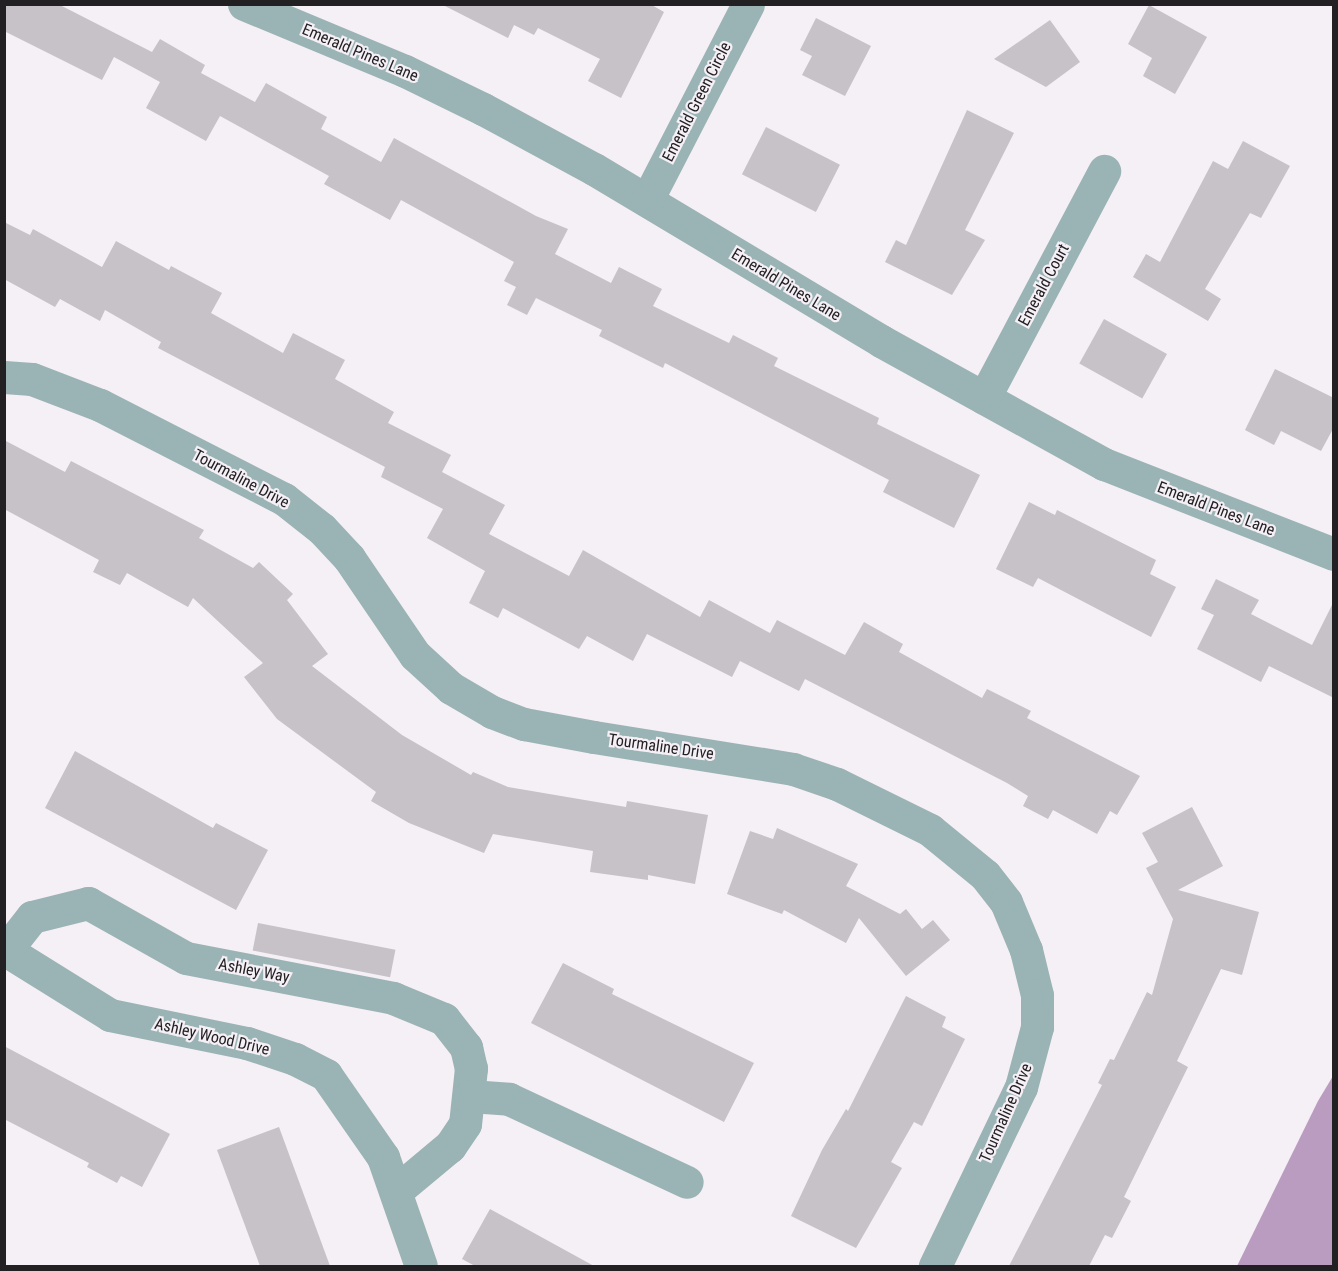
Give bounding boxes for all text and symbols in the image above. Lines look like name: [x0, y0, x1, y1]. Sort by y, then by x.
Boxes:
street label: Emerald Pines Lane: [299, 20, 421, 86]
street label: Emerald Green Circle: [659, 39, 735, 165]
street label: Emerald Court: [1014, 241, 1074, 329]
street label: Emerald Pines Lane: [728, 245, 844, 325]
street label: Tourmaline Drive: [190, 446, 292, 512]
street label: Emerald Pines Lane: [1155, 478, 1277, 540]
street label: Tourmaline Drive: [607, 730, 715, 764]
street label: Ashley Way: [217, 955, 291, 987]
street label: Ashley Wood Drive: [153, 1014, 271, 1060]
street label: Tourmaline Drive: [976, 1061, 1036, 1165]

